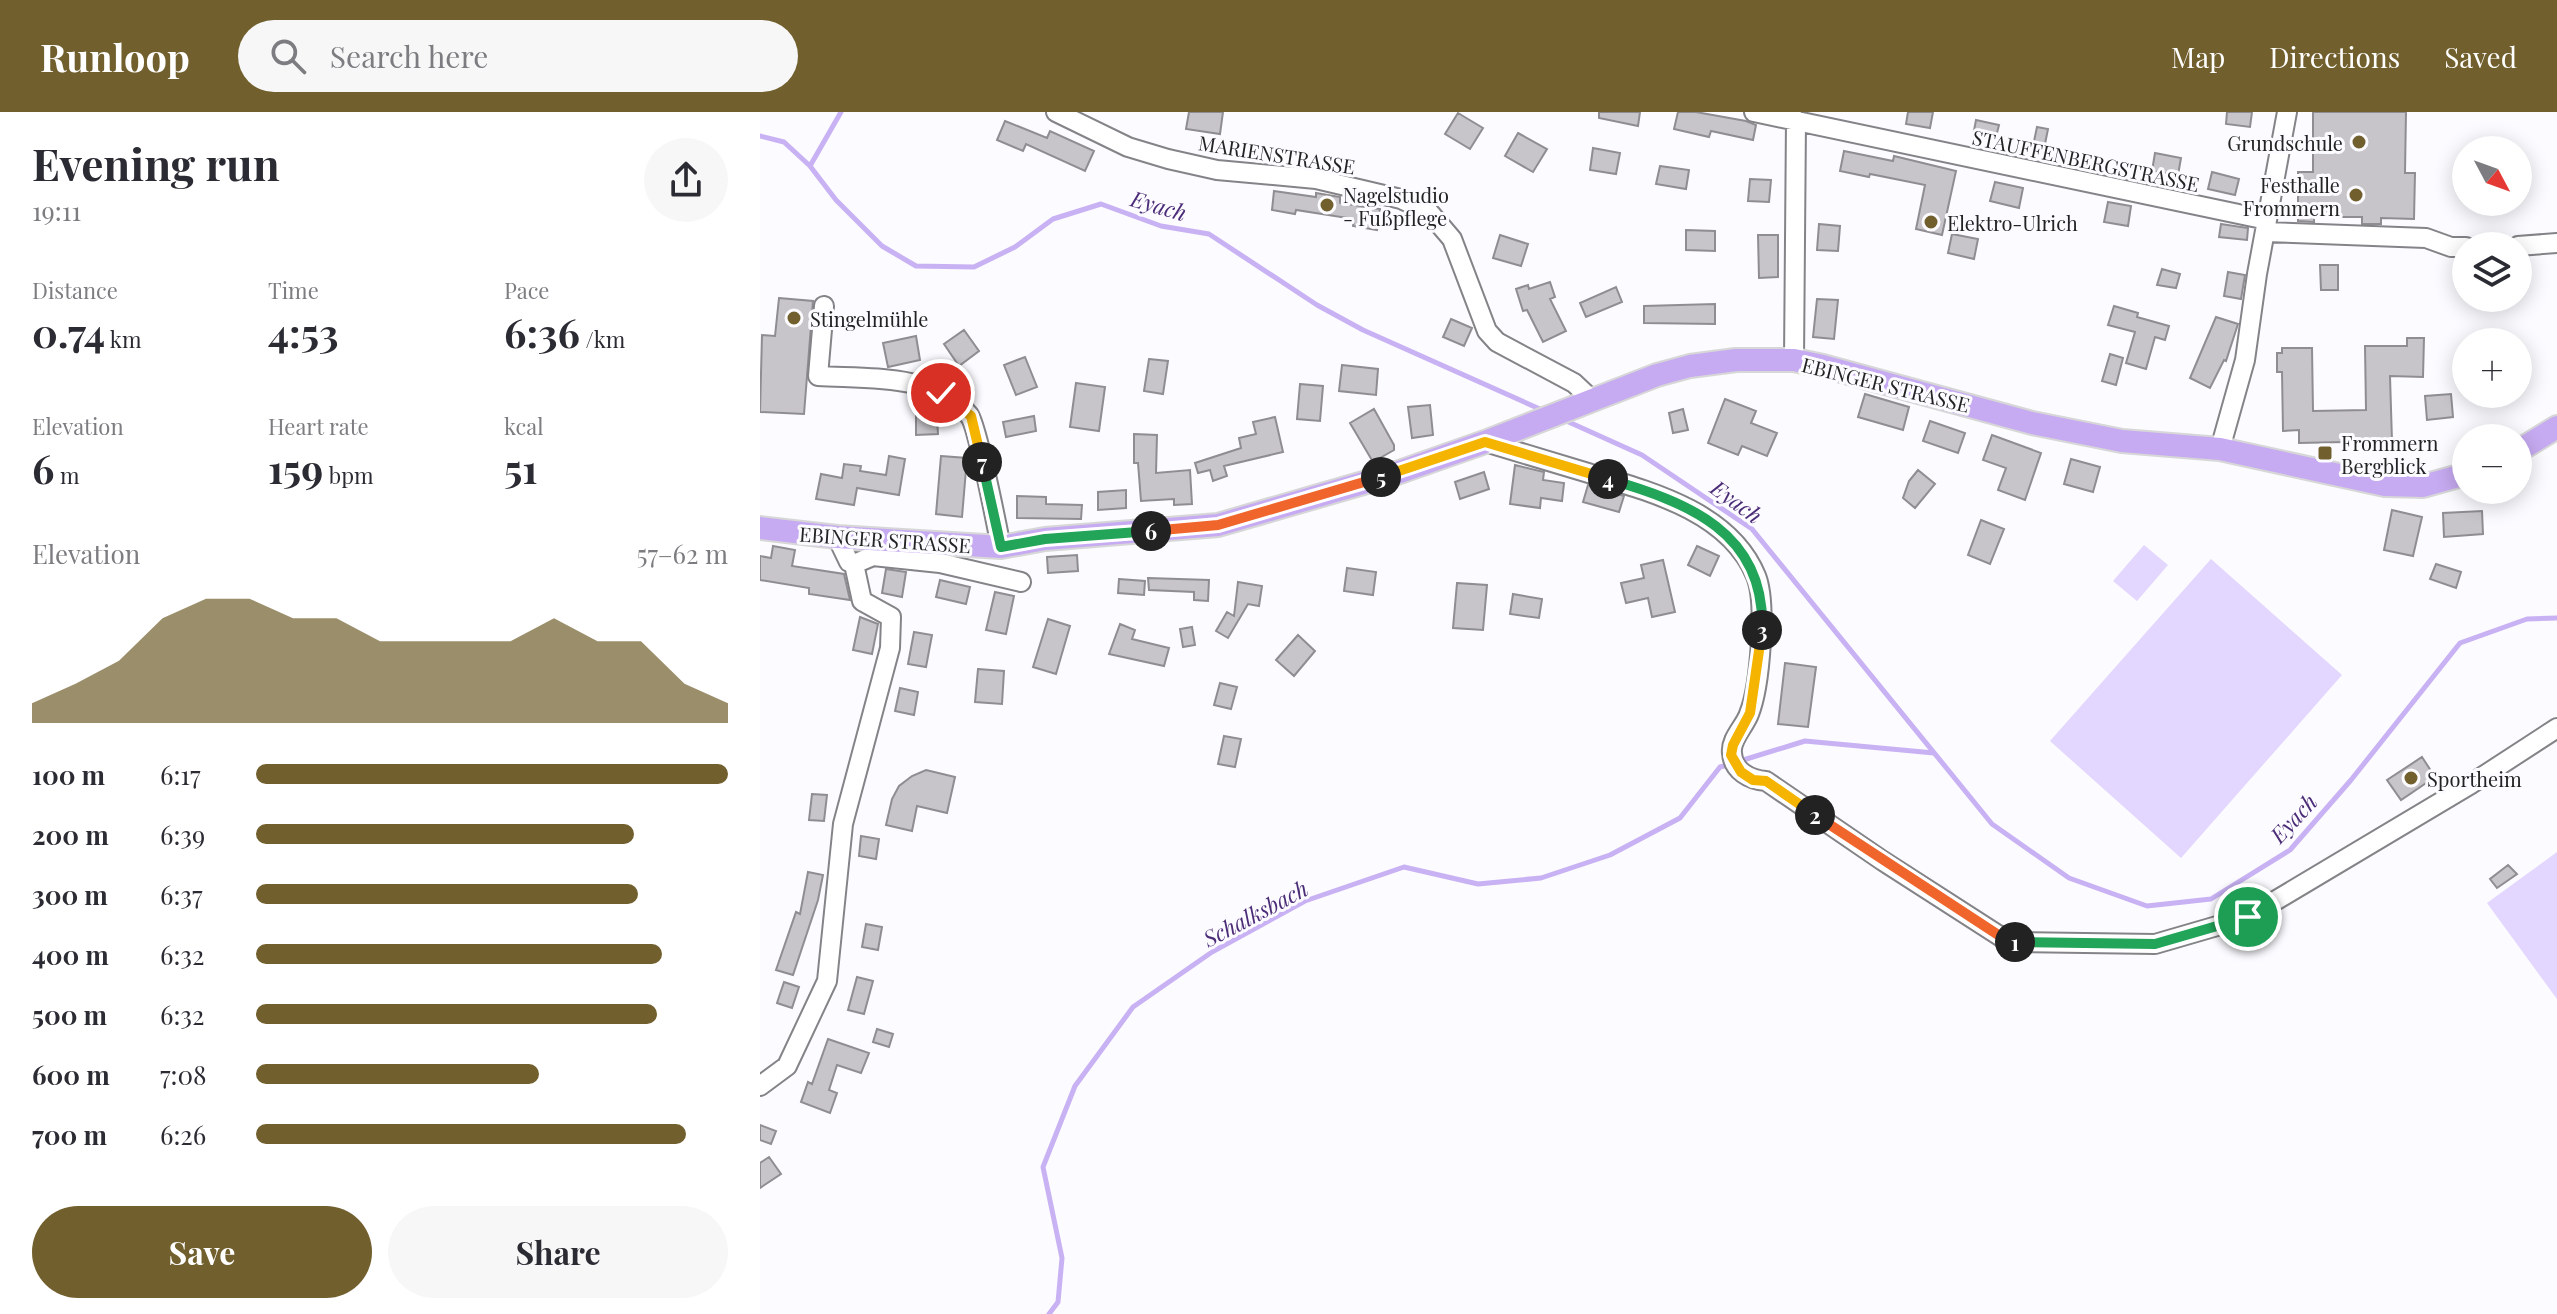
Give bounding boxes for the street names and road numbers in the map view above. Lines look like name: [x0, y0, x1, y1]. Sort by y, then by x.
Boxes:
street label: STAUFFENBERGSTRASSE: [1970, 123, 2202, 197]
street label: MARIENSTRASSE: [1197, 128, 1357, 180]
street label: EBINGER STRASSE: [1799, 350, 1973, 418]
street label: EBINGER STRASSE: [798, 520, 972, 558]

